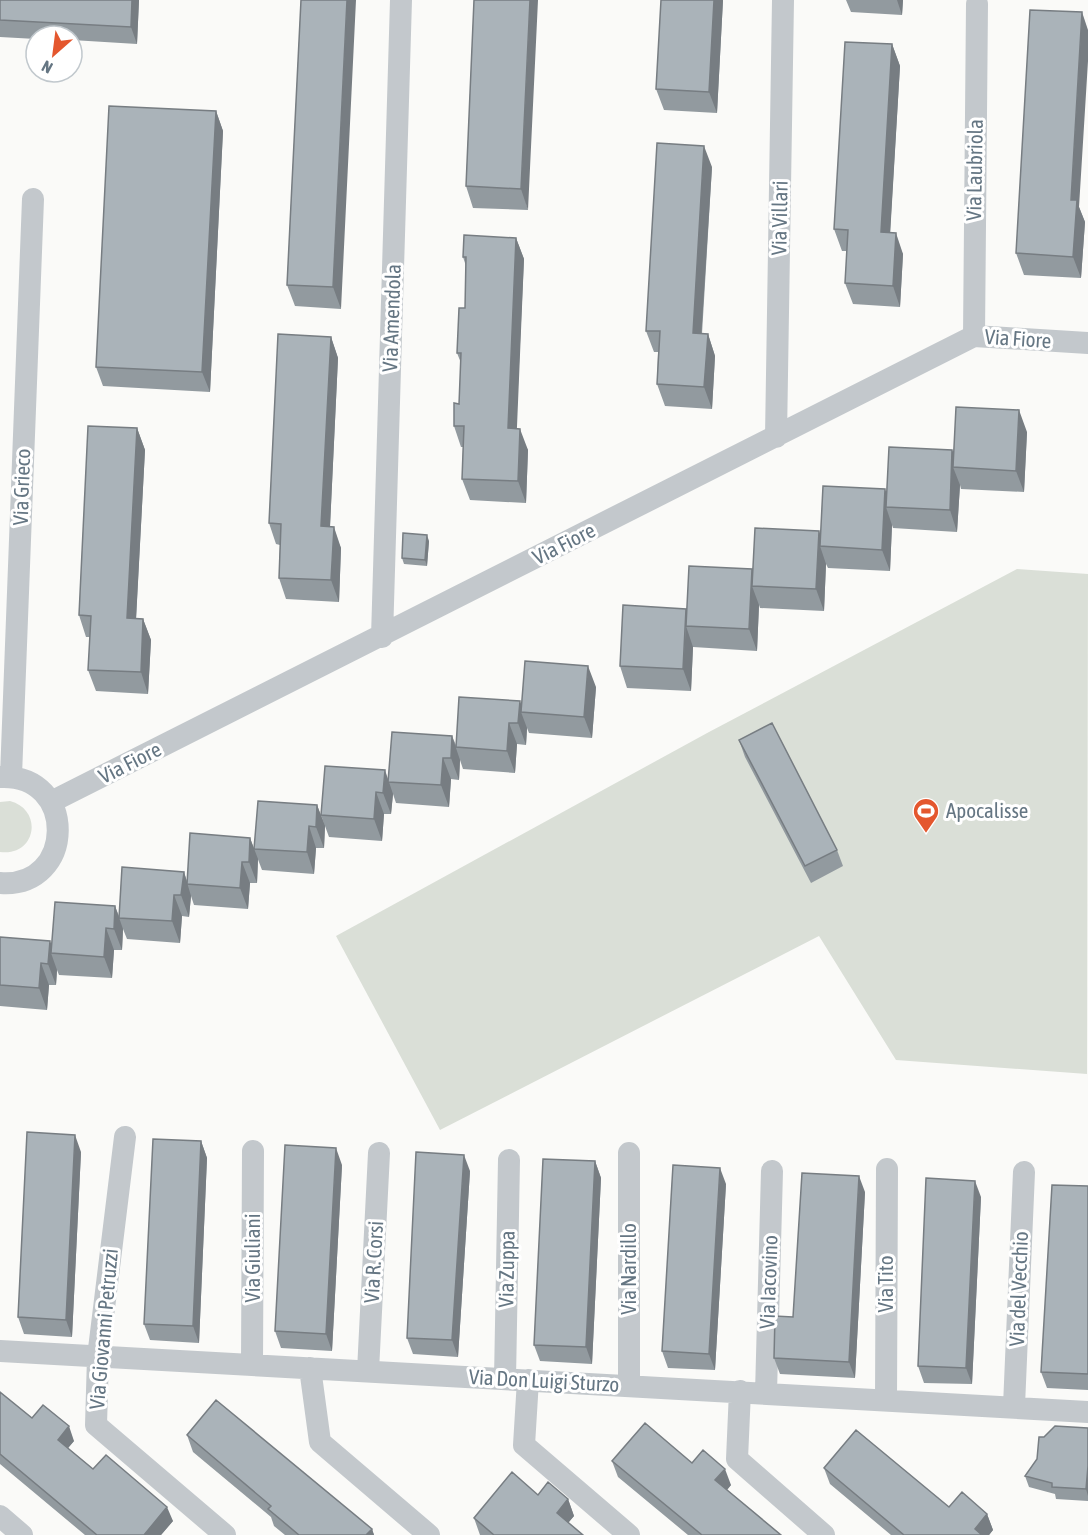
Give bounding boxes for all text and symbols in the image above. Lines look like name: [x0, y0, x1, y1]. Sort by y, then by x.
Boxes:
north arrow: [24, 24, 84, 84]
text: N: [39, 57, 55, 77]
street label: Via Laubriola: [961, 119, 987, 221]
street label: Via Villari: [766, 180, 792, 256]
street label: Via Amendola: [377, 264, 405, 372]
street label: Via Fiore: [984, 324, 1052, 352]
street label: Via Grieco: [8, 448, 34, 526]
street label: Via Fiore: [528, 517, 599, 569]
street label: Via Fiore: [94, 736, 165, 788]
sports icon: Apocalisse: [911, 796, 941, 834]
place label: Apocalisse: [946, 798, 1028, 822]
street label: Via Giuliani: [240, 1213, 264, 1303]
street label: Via R. Corsi: [359, 1220, 387, 1304]
street label: Via Nardillo: [616, 1223, 640, 1315]
street label: Via Zuppa: [493, 1230, 519, 1308]
street label: Via del Vecchio: [1004, 1231, 1032, 1347]
street label: Via Iacovino: [754, 1235, 782, 1329]
street label: Via Giovanni Petruzzi: [84, 1247, 122, 1410]
street label: Via Tito: [873, 1255, 897, 1313]
street label: Via Don Luigi Sturzo: [468, 1364, 620, 1396]

